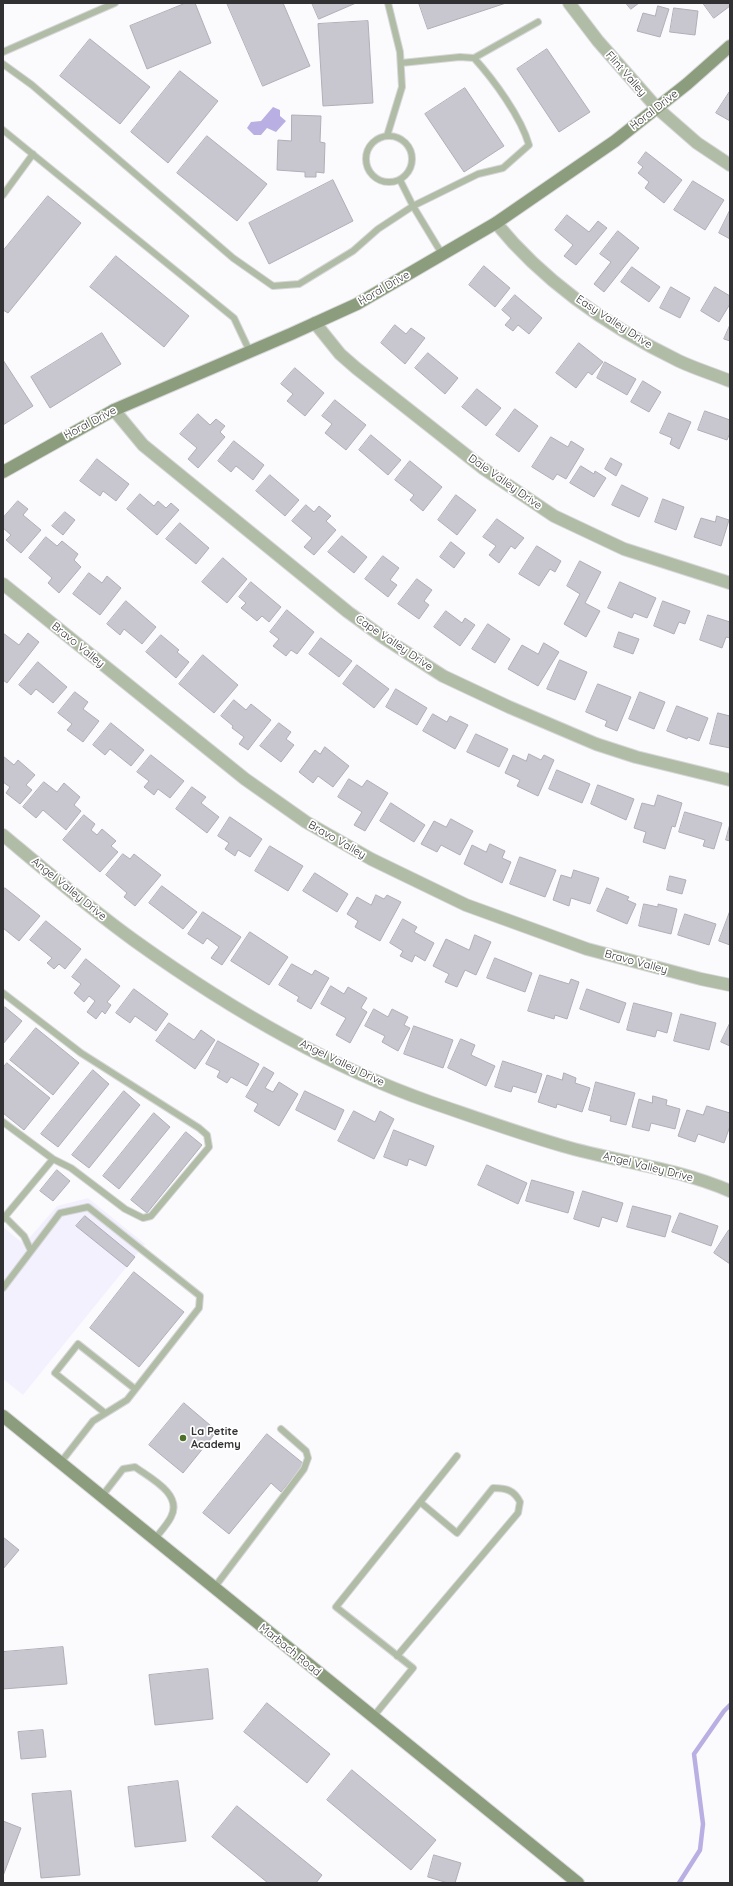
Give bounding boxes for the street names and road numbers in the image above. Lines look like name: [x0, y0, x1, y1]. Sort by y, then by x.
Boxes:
street label: Flint Valley: [603, 49, 649, 99]
street label: Horal Drive: [627, 87, 681, 133]
street label: Horal Drive: [356, 268, 412, 308]
street label: Easy Valley Drive: [574, 293, 654, 351]
street label: Horal Drive: [62, 404, 118, 442]
street label: Dale Valley Drive: [466, 452, 544, 512]
street label: Cape Valley Drive: [353, 612, 435, 674]
street label: Bravo Valley: [49, 620, 107, 670]
street label: Bravo Valley: [306, 818, 368, 862]
street label: Angel Valley Drive: [29, 855, 109, 923]
street label: Bravo Valley: [603, 947, 669, 977]
street label: Angel Valley Drive: [298, 1037, 386, 1089]
street label: Angel Valley Drive: [602, 1149, 694, 1185]
street label: Marbach Road: [256, 1621, 324, 1679]

